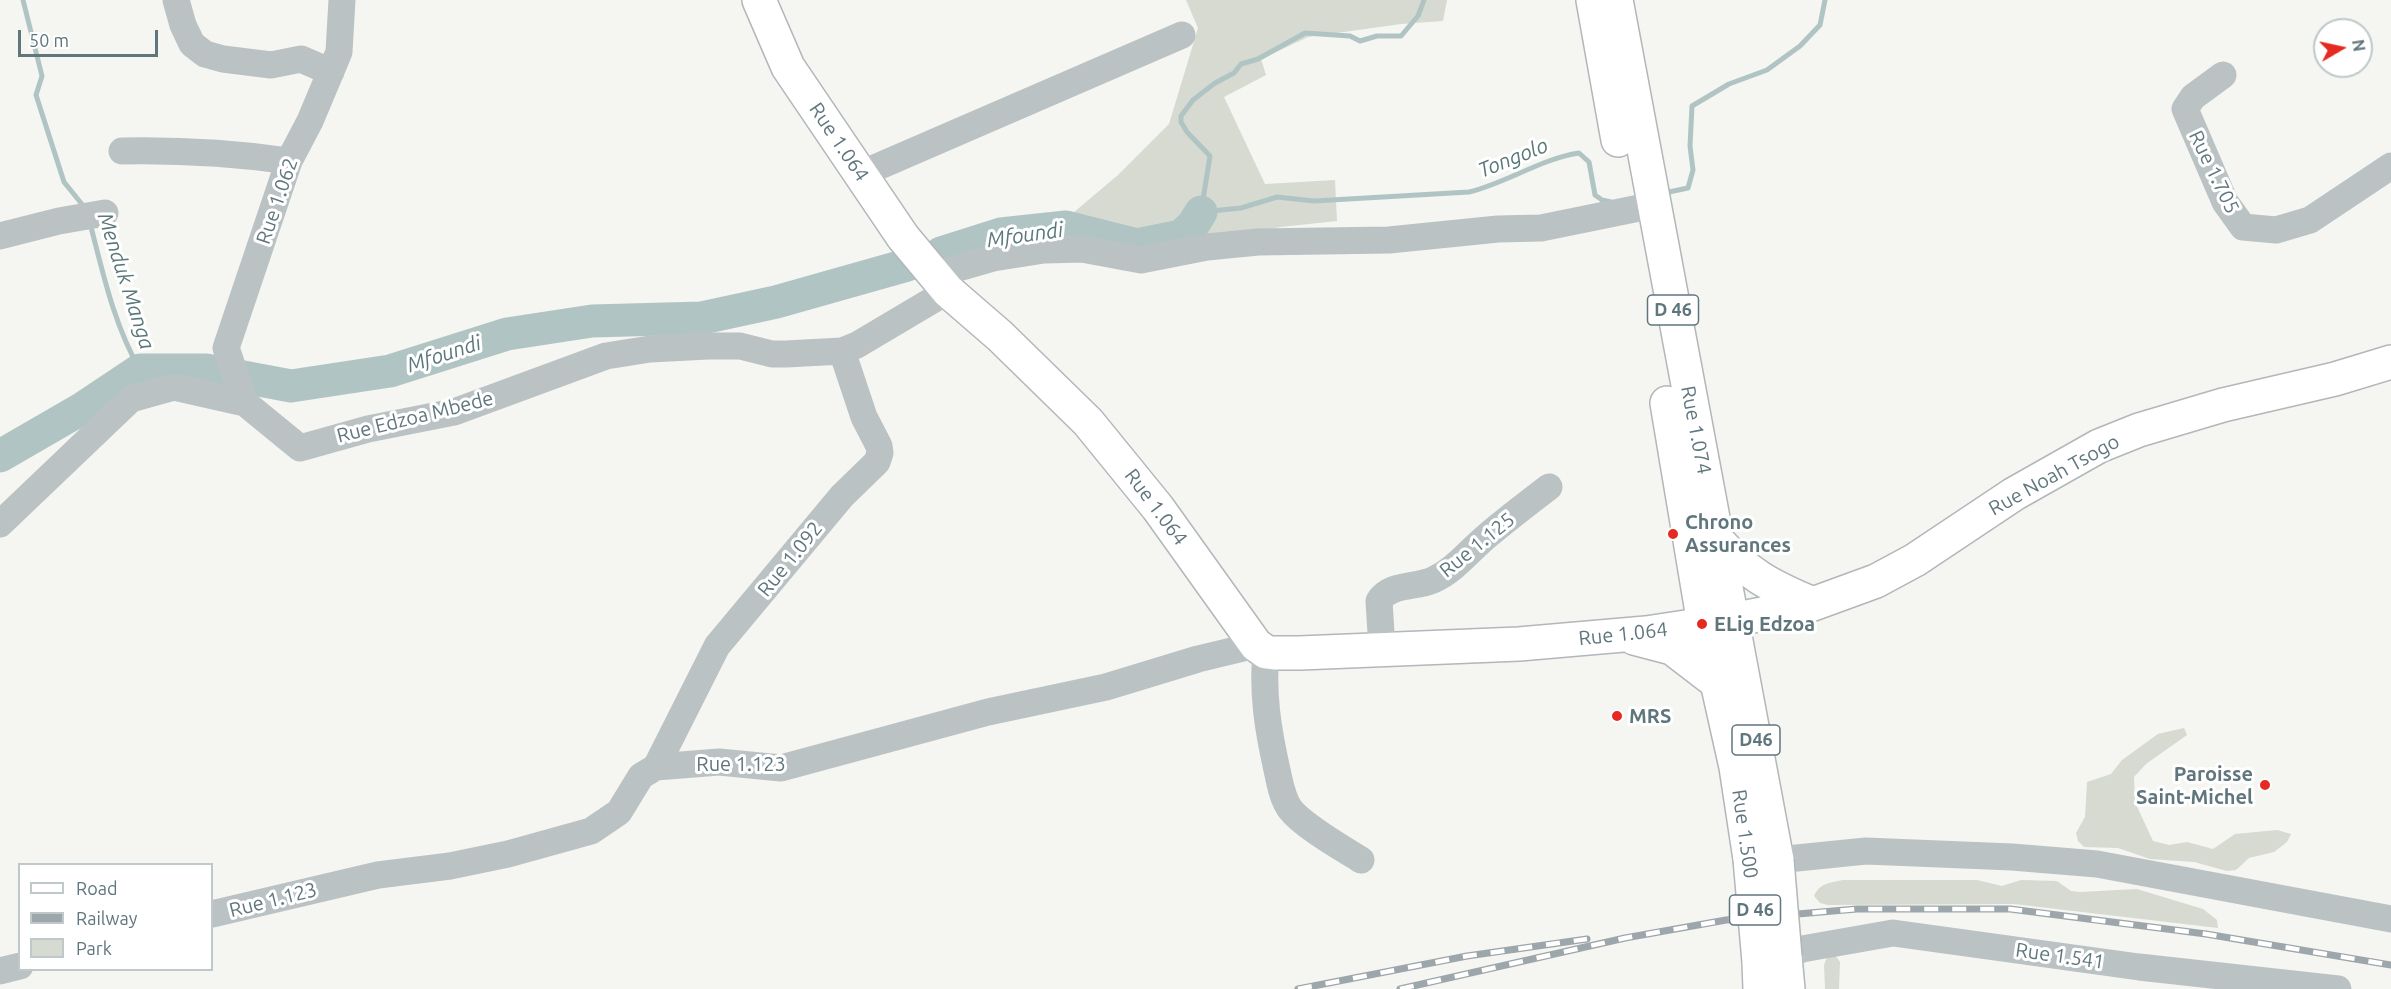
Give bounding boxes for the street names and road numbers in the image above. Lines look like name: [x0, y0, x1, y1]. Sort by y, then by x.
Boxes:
street label: Rue 1.064: [804, 98, 874, 186]
street label: Rue 1.705: [2184, 127, 2244, 217]
street label: Rue 1.062: [251, 155, 303, 247]
road number: D 46: [1648, 295, 1698, 325]
street label: Rue 1.074: [1676, 384, 1716, 476]
street label: Rue Edzoa Mbede: [334, 386, 496, 448]
street label: Rue Noah Tsogo: [1984, 429, 2124, 521]
street label: Rue 1.064: [1119, 464, 1193, 550]
street label: Rue 1.125: [1435, 507, 1519, 583]
street label: Rue 1.092: [752, 517, 828, 601]
street label: Rue 1.064: [1577, 617, 1669, 651]
road number: D46: [1732, 725, 1780, 755]
street label: Rue 1.123: [696, 752, 786, 776]
street label: Rue 1.500: [1727, 788, 1763, 880]
street label: Rue 1.123: [227, 878, 319, 922]
road number: D 46: [1730, 895, 1780, 925]
street label: Rue 1.541: [2014, 938, 2106, 974]

